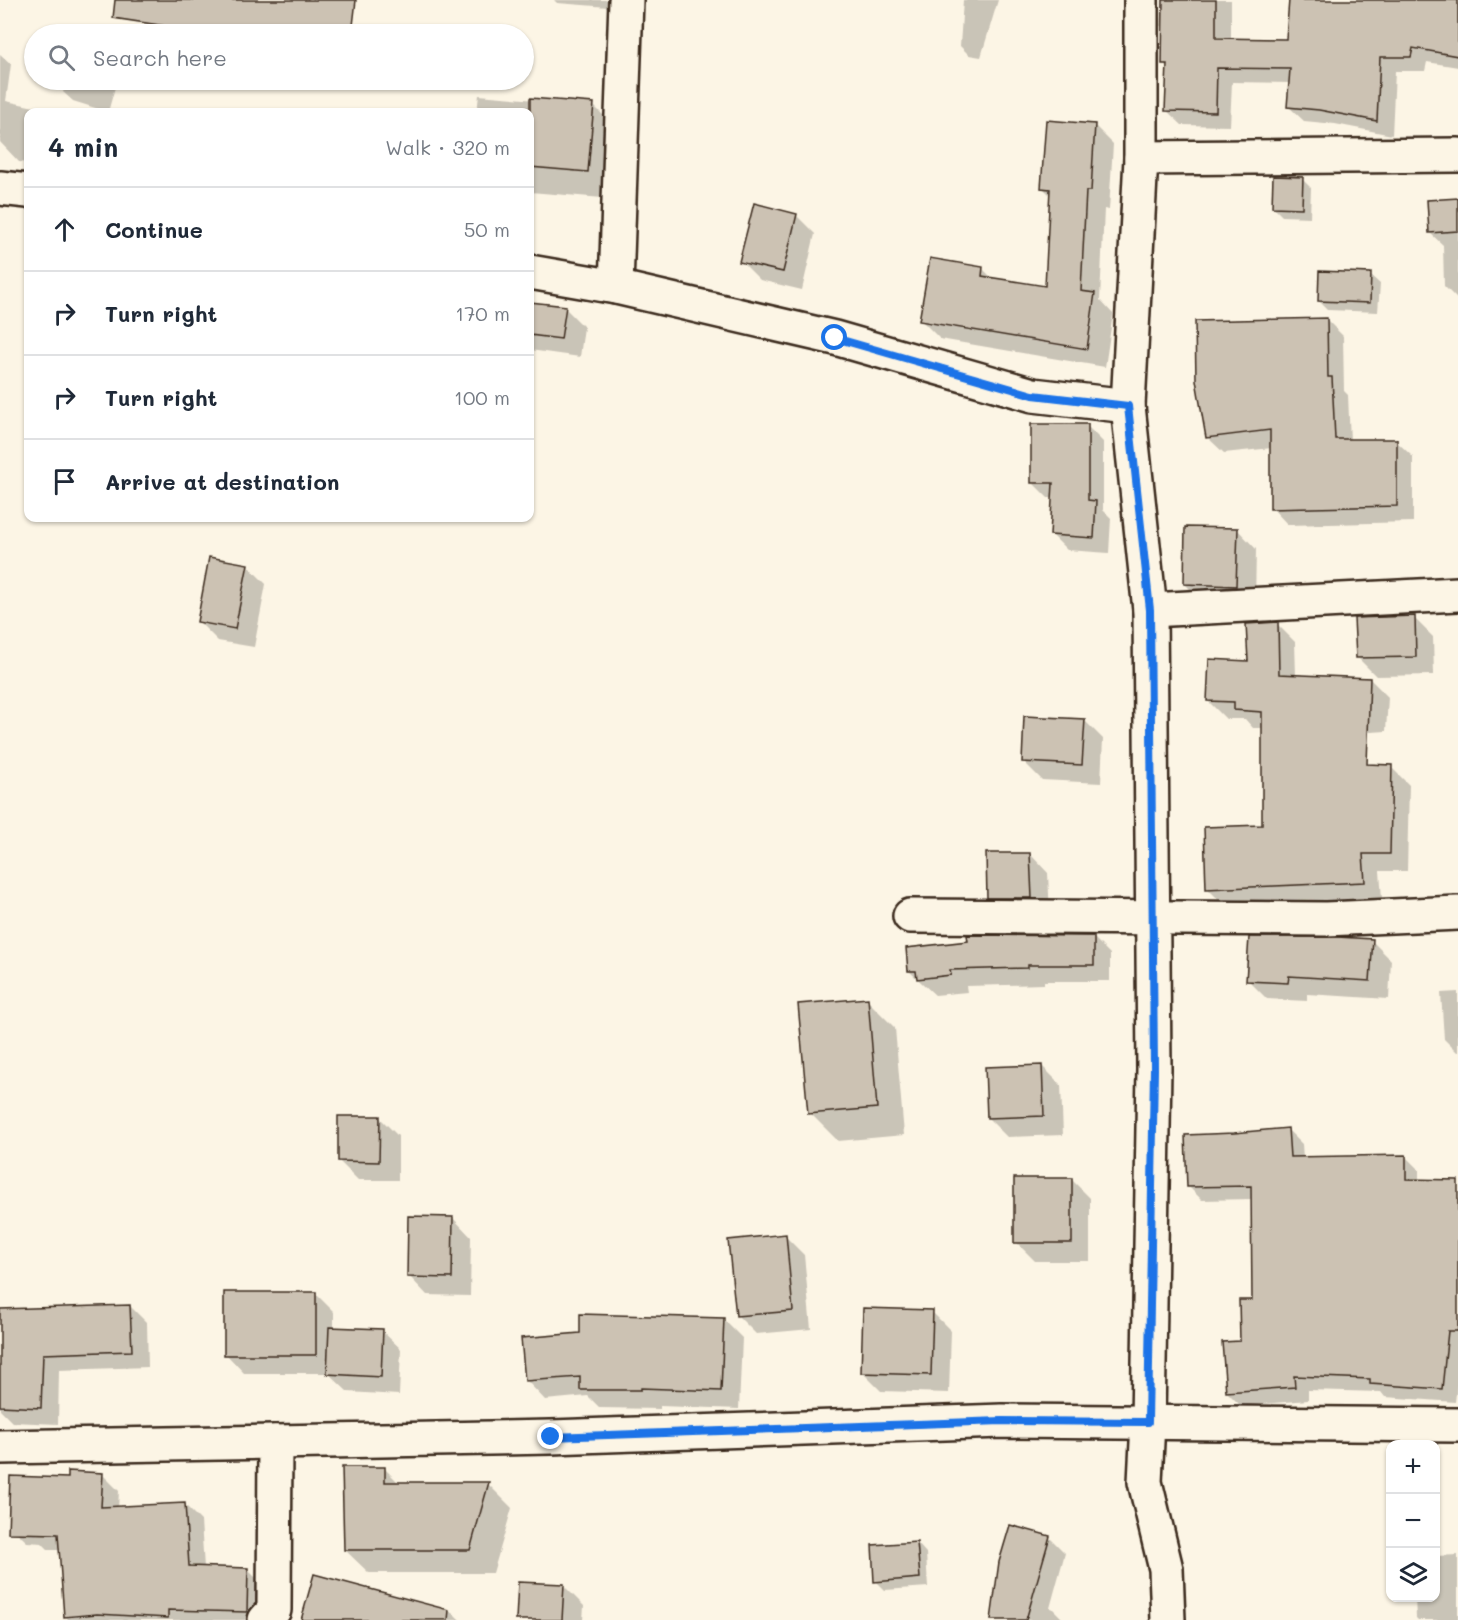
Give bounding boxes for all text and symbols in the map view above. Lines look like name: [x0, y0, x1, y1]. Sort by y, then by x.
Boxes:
search box: [24, 24, 534, 90]
icon: search: [45, 41, 78, 74]
text: Search here: [93, 43, 227, 72]
text: 4 min: [48, 130, 118, 164]
text: Walk · 320 m: [385, 134, 510, 160]
icon: ahead: [48, 213, 81, 246]
text: Continue: [105, 215, 203, 244]
text: 50 m: [464, 216, 510, 242]
icon: right: [48, 297, 81, 330]
text: Turn right: [105, 299, 217, 328]
text: 170 m: [455, 300, 510, 326]
route start: [821, 324, 847, 350]
icon: right: [48, 381, 81, 414]
text: Turn right: [105, 383, 217, 412]
text: 100 m: [454, 384, 510, 410]
icon: arrive: [48, 465, 81, 498]
text: Arrive at destination: [105, 467, 340, 496]
route end: [537, 1423, 563, 1449]
map controls: [1386, 1440, 1440, 1602]
button: +: [1386, 1440, 1440, 1494]
button: −: [1386, 1494, 1440, 1548]
button: layers: [1386, 1548, 1440, 1602]

